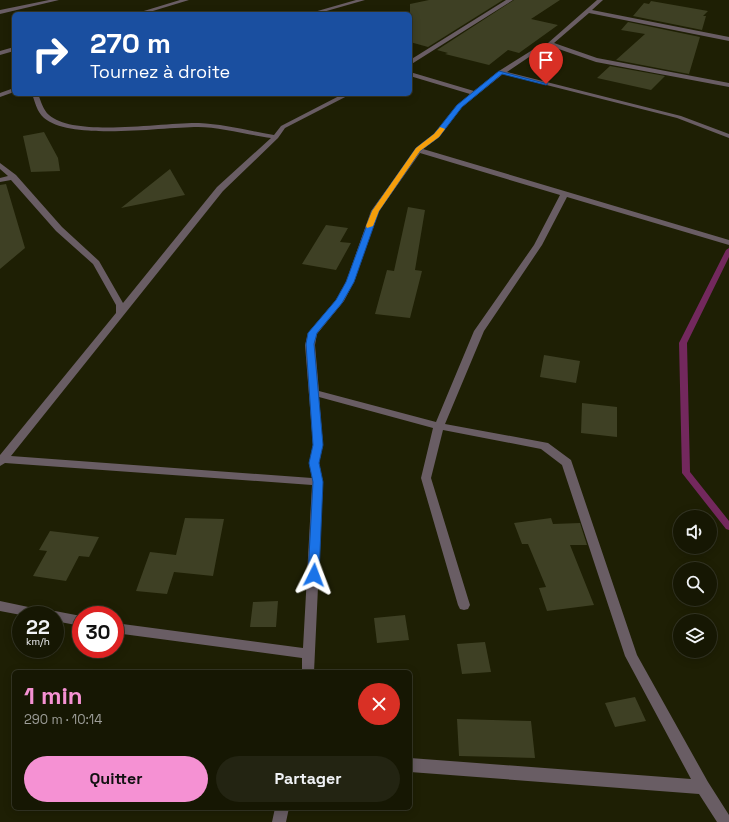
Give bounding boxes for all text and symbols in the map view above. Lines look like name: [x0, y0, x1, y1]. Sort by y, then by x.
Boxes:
text: 270 m: [90, 25, 171, 61]
icon: right: [24, 28, 76, 80]
pin: [529, 43, 563, 84]
icon: arrive: [535, 49, 557, 71]
text: Tournez à droite: [90, 60, 230, 83]
map controls: [673, 510, 717, 658]
button: sound: [673, 510, 717, 554]
position arrow: [293, 554, 335, 596]
button: search: [673, 562, 717, 606]
speed limit sign: 30: [72, 606, 124, 658]
text: 22: [26, 614, 50, 640]
button: layers: [673, 614, 717, 658]
text: km/h: [26, 635, 50, 648]
text: 1 min: [24, 680, 83, 711]
button: close: [358, 683, 400, 725]
text: 290 m · 10:14: [24, 711, 102, 728]
button: Quitter: [24, 756, 208, 802]
button: Partager: [216, 756, 400, 802]

